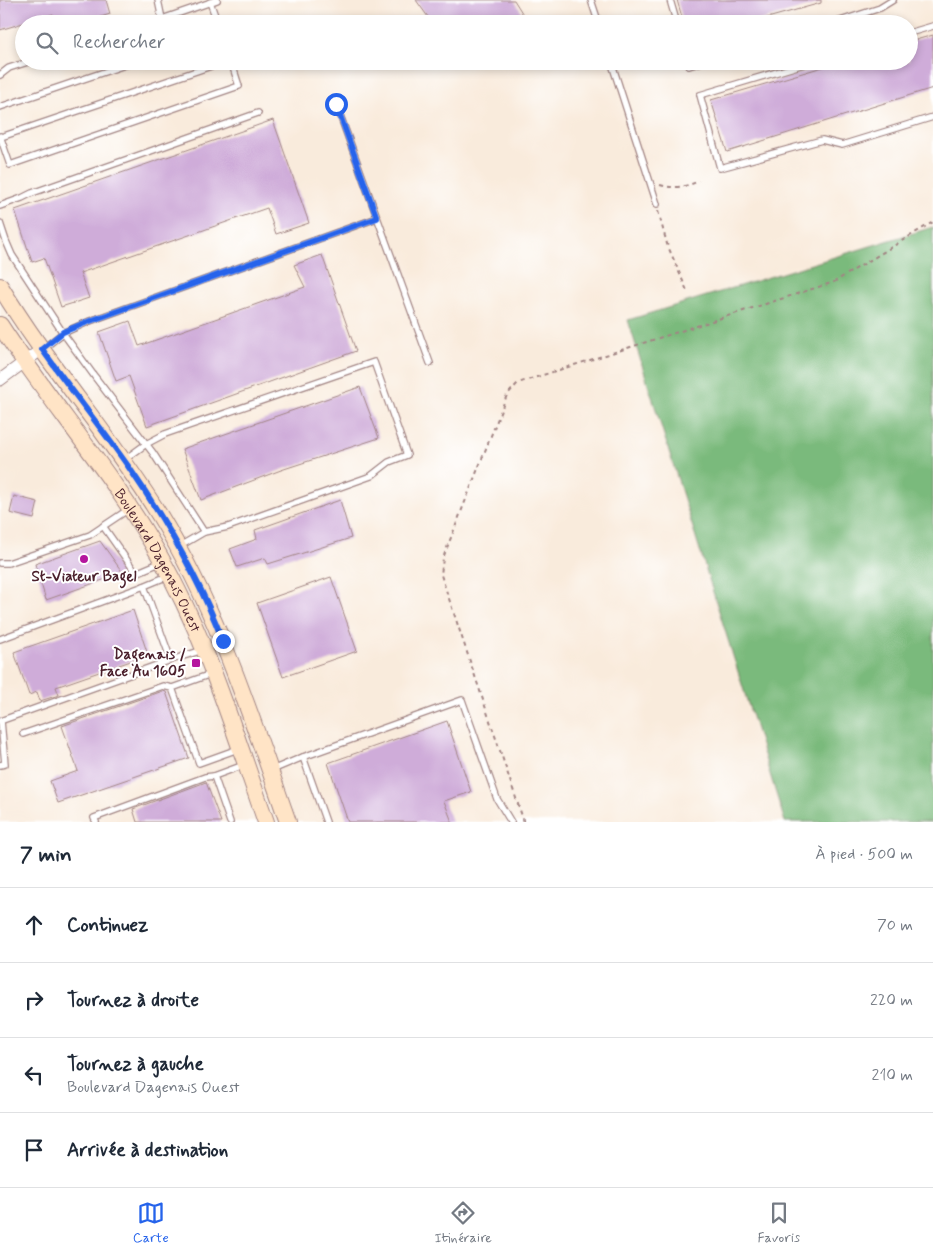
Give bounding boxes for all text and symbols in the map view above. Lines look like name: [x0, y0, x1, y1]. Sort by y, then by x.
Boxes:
search box: [15, 15, 918, 70]
icon: search: [33, 29, 61, 57]
text: Rechercher: [73, 30, 165, 55]
route start: [325, 93, 348, 116]
street label: Boulevard Dagenais Ouest: [109, 485, 205, 636]
marker: St-Viateur Bagel: [78, 553, 90, 565]
place label: St-Viateur Bagel: [31, 567, 137, 589]
route end: [212, 630, 235, 653]
place label: Dagenais / Face Au 1605: [100, 645, 186, 682]
marker: Dagenais / Face Au 1605: [190, 657, 202, 669]
text: 7 min: [20, 841, 72, 869]
text: À pied · 500 m: [815, 844, 913, 865]
icon: ahead: [20, 911, 48, 939]
text: Continuez: [67, 913, 148, 938]
text: 70 m: [877, 915, 913, 936]
icon: right: [20, 986, 48, 1014]
text: Tournez à droite: [67, 988, 199, 1013]
text: 220 m: [870, 990, 913, 1011]
text: Tournez à gauche: [67, 1052, 204, 1077]
icon: left: [20, 1061, 48, 1089]
text: 210 m: [872, 1065, 913, 1086]
text: Boulevard Dagenais Ouest: [67, 1077, 239, 1098]
icon: arrive: [20, 1136, 48, 1164]
text: Arrivée à destination: [67, 1138, 228, 1163]
tab: Carte: [133, 1199, 169, 1247]
tab: Itinéraire: [434, 1199, 492, 1247]
tab: Favoris: [758, 1199, 800, 1247]

